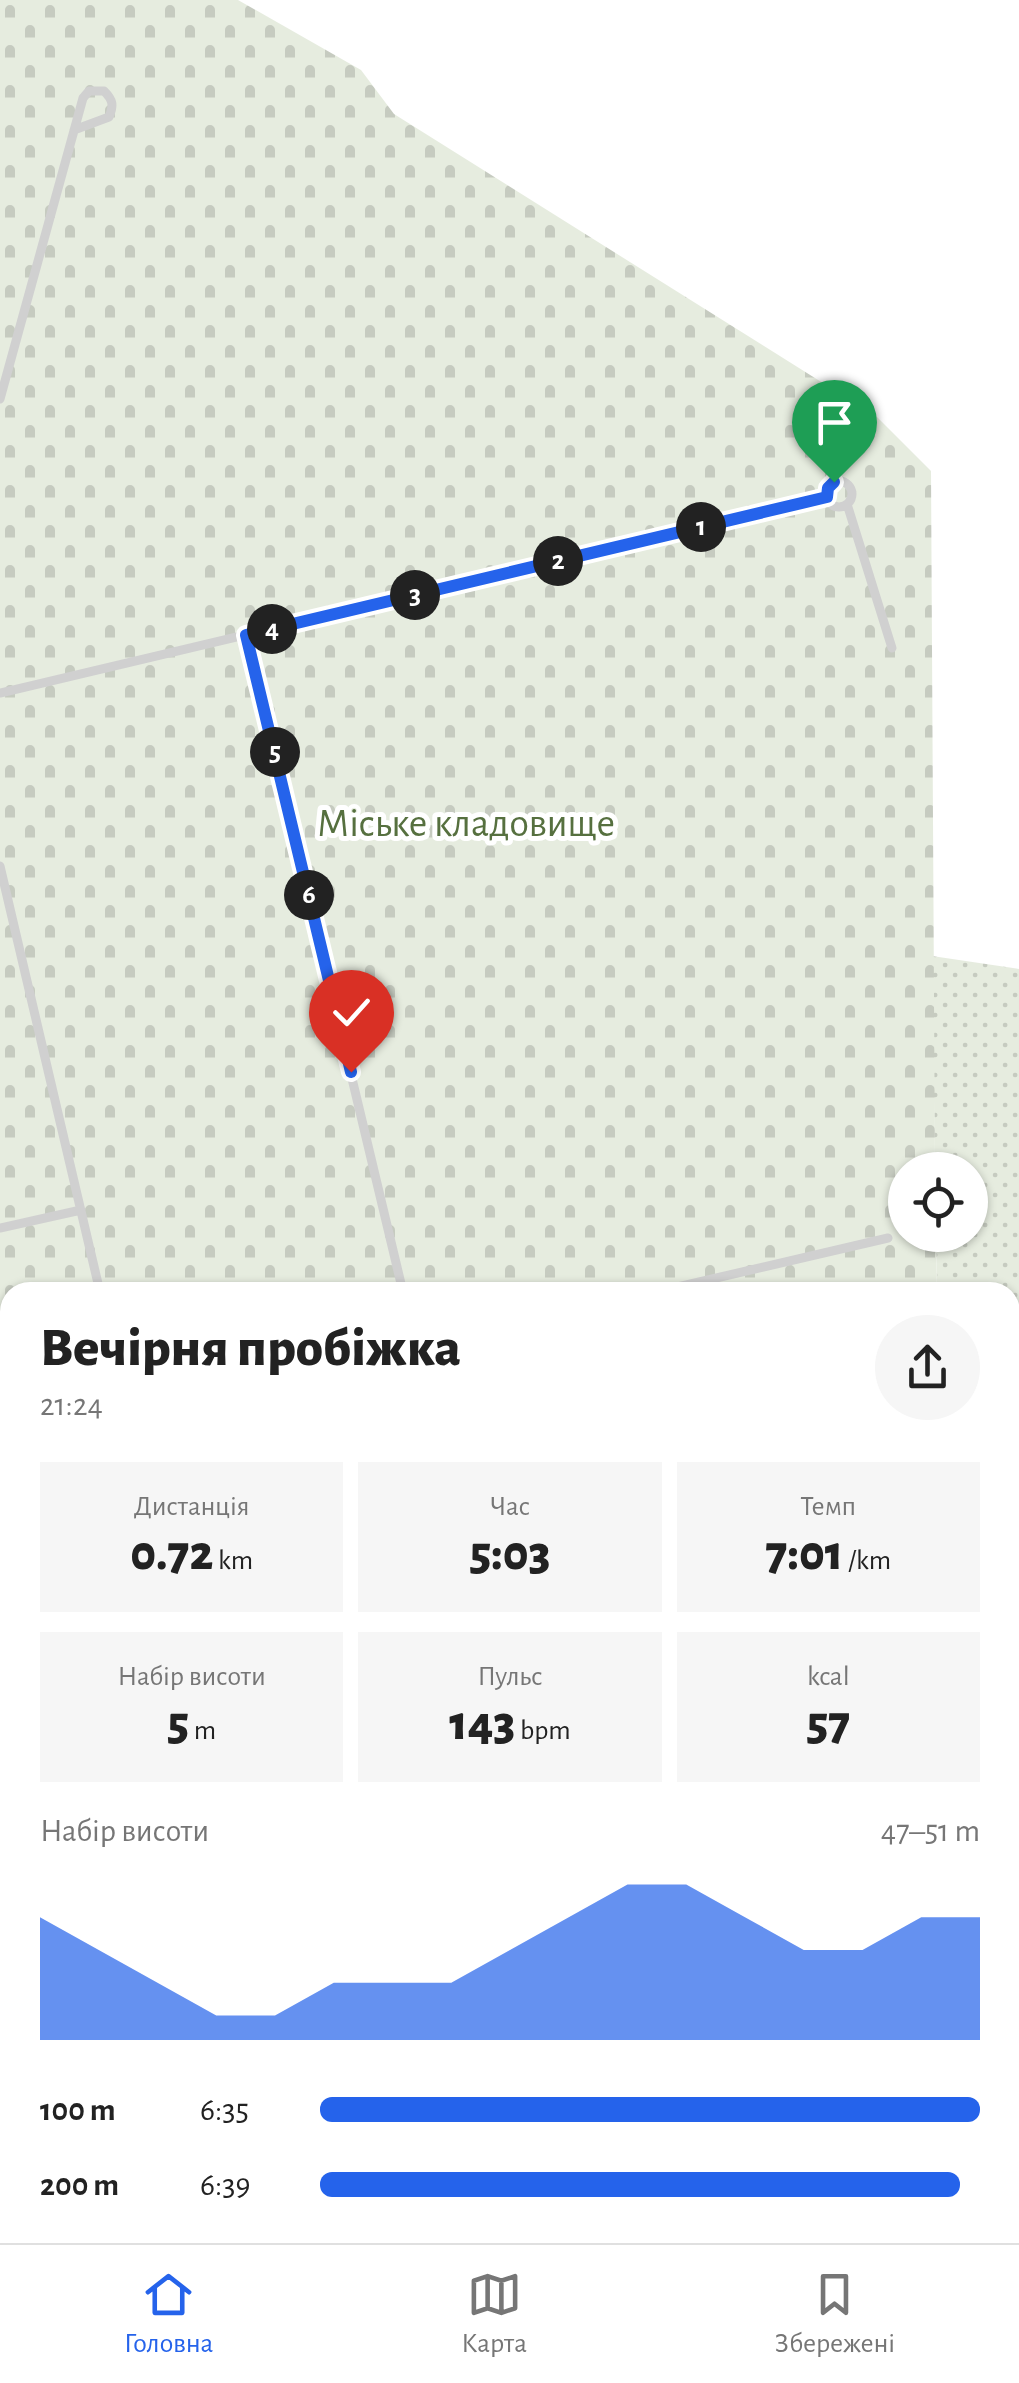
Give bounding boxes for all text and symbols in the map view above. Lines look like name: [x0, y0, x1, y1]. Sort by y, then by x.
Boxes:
pin: [792, 380, 877, 483]
icon: arrive: [807, 395, 862, 450]
pin: 1: [676, 502, 726, 552]
text: 1: [696, 513, 706, 541]
pin: 2: [533, 536, 583, 586]
text: 2: [551, 547, 565, 575]
pin: 3: [390, 570, 440, 620]
text: 3: [409, 581, 421, 609]
pin: 4: [247, 604, 297, 654]
text: 4: [265, 615, 279, 643]
pin: 5: [250, 727, 300, 777]
text: 5: [269, 738, 281, 766]
park label: Міське кладовище: [317, 804, 615, 844]
pin: 6: [284, 870, 334, 920]
text: 6: [302, 881, 316, 909]
pin: [309, 970, 394, 1073]
icon: check: [324, 985, 379, 1040]
map controls: [888, 1152, 988, 1252]
button: locate: [888, 1152, 988, 1252]
button: share: [875, 1315, 980, 1420]
text: Вечірня пробіжка: [40, 1321, 461, 1376]
text: 21:24: [40, 1389, 103, 1421]
text: Дистанція: [134, 1493, 250, 1521]
text: Час: [490, 1493, 530, 1521]
text: Темп: [800, 1493, 856, 1521]
text: 0.72: [130, 1529, 213, 1579]
text: 5:03: [469, 1529, 551, 1579]
text: 7:01: [766, 1529, 843, 1579]
text: km: [213, 1547, 253, 1575]
text: /km: [843, 1547, 891, 1575]
text: Набір висоти: [118, 1663, 266, 1691]
text: Пульс: [477, 1663, 543, 1691]
text: kcal: [807, 1663, 850, 1691]
text: 5: [167, 1699, 189, 1749]
text: 143: [449, 1699, 515, 1749]
text: 57: [806, 1699, 850, 1749]
text: m: [189, 1717, 216, 1745]
text: bpm: [515, 1717, 571, 1745]
text: Набір висоти: [40, 1815, 209, 1847]
text: 47–51 m: [881, 1815, 980, 1847]
text: 100 m: [40, 2094, 116, 2126]
text: 6:35: [200, 2094, 249, 2126]
text: 200 m: [40, 2169, 119, 2201]
text: 6:39: [200, 2169, 251, 2201]
tab: Головна: [124, 2267, 213, 2361]
tab: Карта: [461, 2267, 527, 2361]
tab: Збережені: [775, 2267, 895, 2361]

